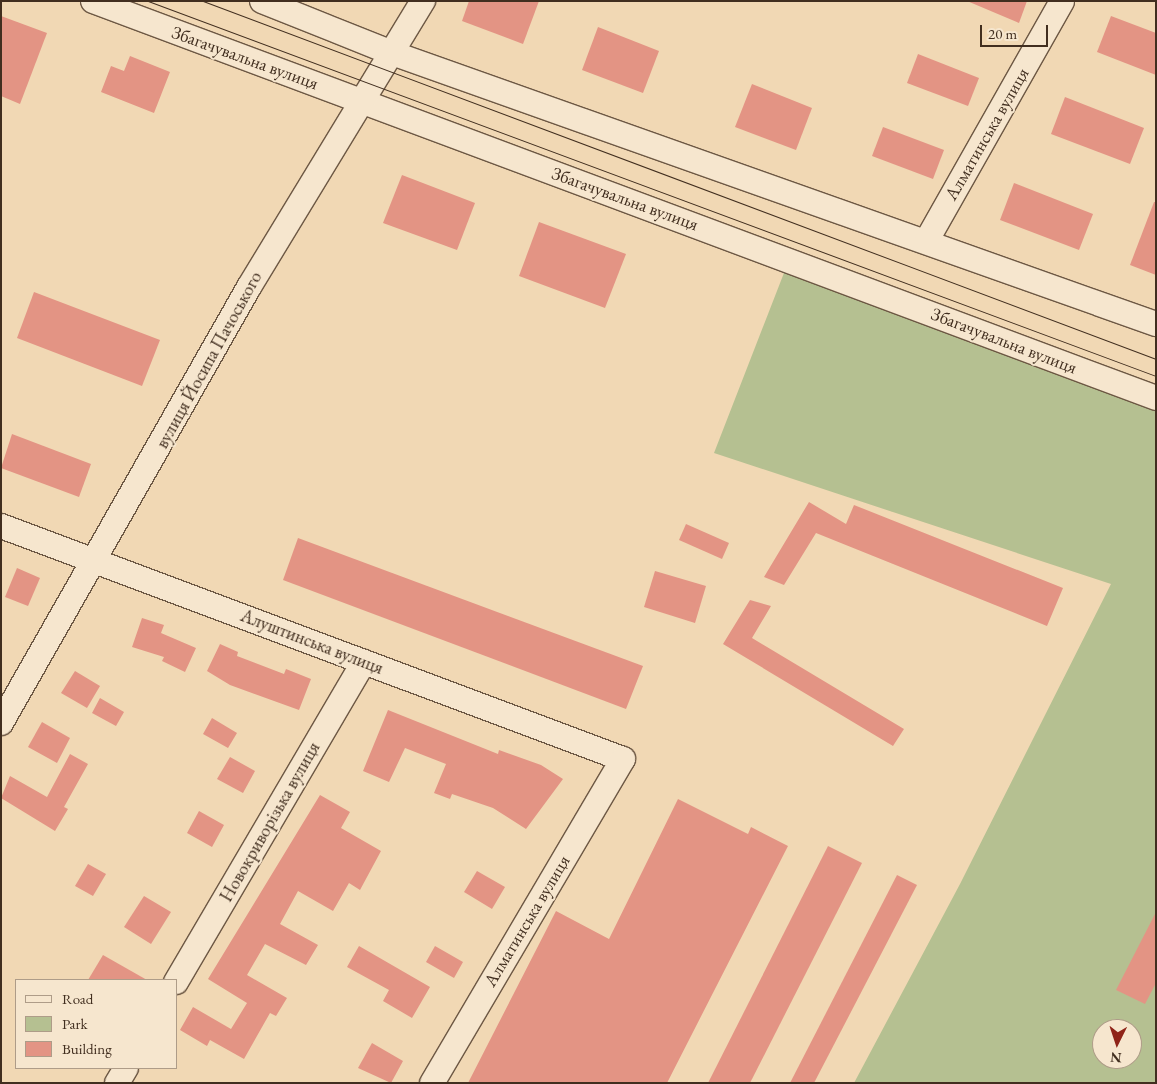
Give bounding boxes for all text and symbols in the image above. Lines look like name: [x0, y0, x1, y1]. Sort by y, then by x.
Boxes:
scale bar: [982, 15, 1050, 47]
street label: Збагачувальна вулиця: [169, 21, 321, 95]
text: 20 m: [988, 24, 1017, 43]
street label: Алматинська вулиця: [940, 64, 1034, 204]
street label: Збагачувальна вулиця: [549, 162, 701, 236]
street label: вулиця Йосипа Пачоського: [151, 268, 267, 452]
street label: Збагачувальна вулиця: [928, 303, 1080, 379]
street label: Алуштинська вулиця: [238, 605, 386, 679]
street label: Новокриворізька вулиця: [215, 738, 325, 906]
street label: Алматинська вулиця: [479, 851, 575, 991]
legend: [15, 979, 178, 1069]
text: Road: [62, 989, 93, 1008]
text: Park: [62, 1014, 88, 1033]
north arrow: [1092, 1019, 1142, 1069]
text: Building: [62, 1039, 112, 1058]
text: N: [1110, 1049, 1122, 1067]

